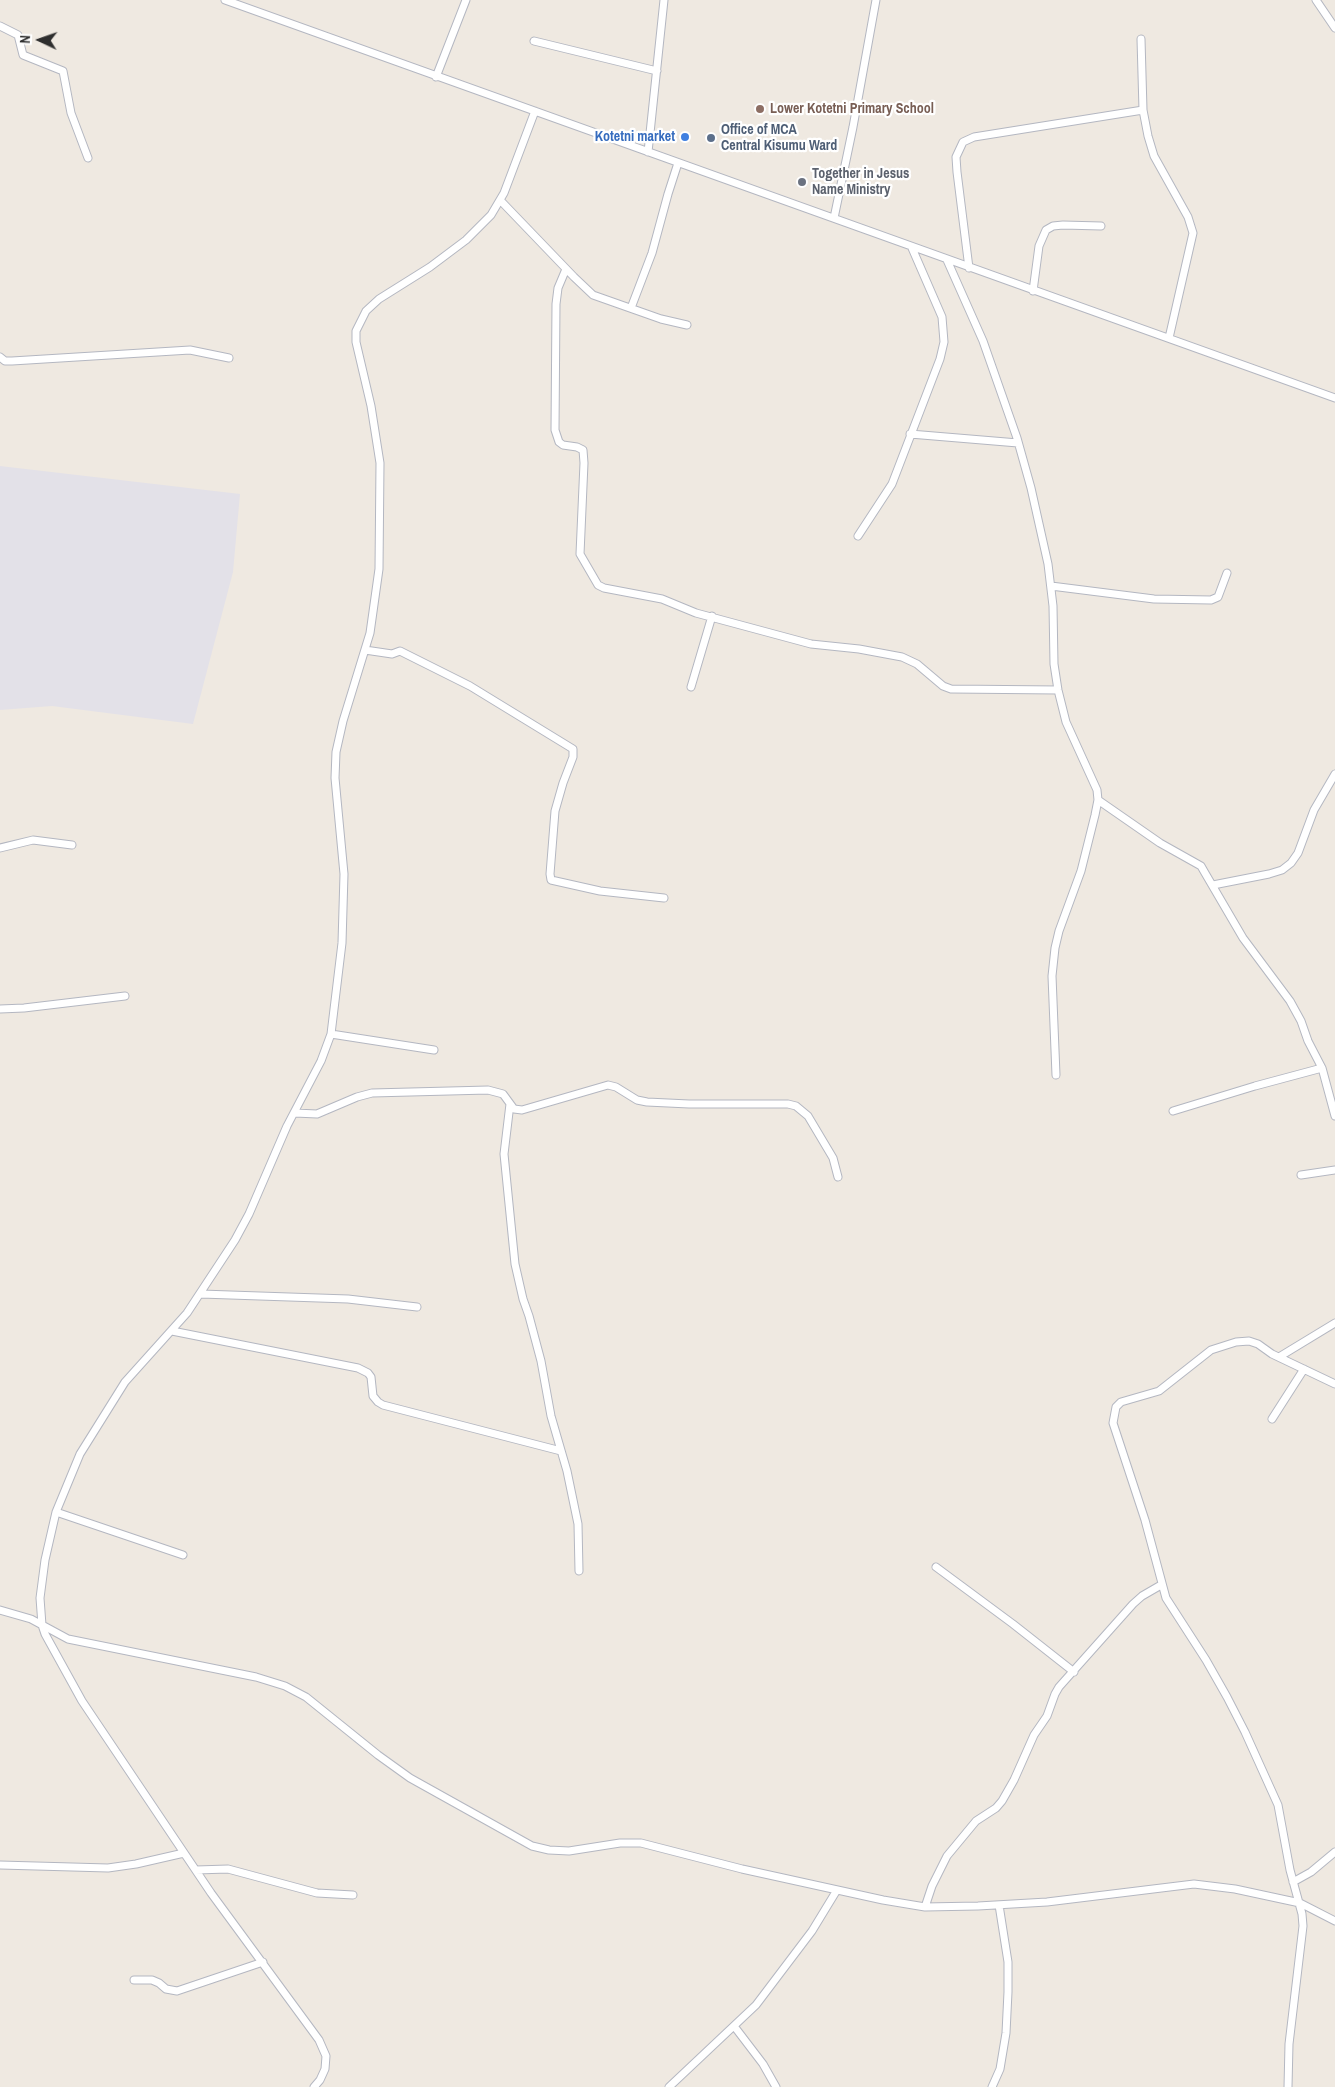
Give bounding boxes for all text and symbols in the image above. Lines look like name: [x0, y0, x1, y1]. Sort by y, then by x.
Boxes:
north arrow: [15, 15, 65, 65]
text: N: [16, 35, 34, 44]
place label: Lower Kotetni Primary School: [770, 101, 934, 117]
marker: Lower Kotetni Primary School: [754, 103, 766, 115]
place label: Office of MCA Central Kisumu Ward: [721, 122, 837, 154]
place label: Kotetni market: [595, 129, 675, 145]
marker: Kotetni market: [679, 131, 691, 143]
marker: Office of MCA Central Kisumu Ward: [705, 132, 717, 144]
place label: Together in Jesus Name Ministry: [812, 166, 909, 198]
marker: Together in Jesus Name Ministry: [796, 176, 808, 188]

